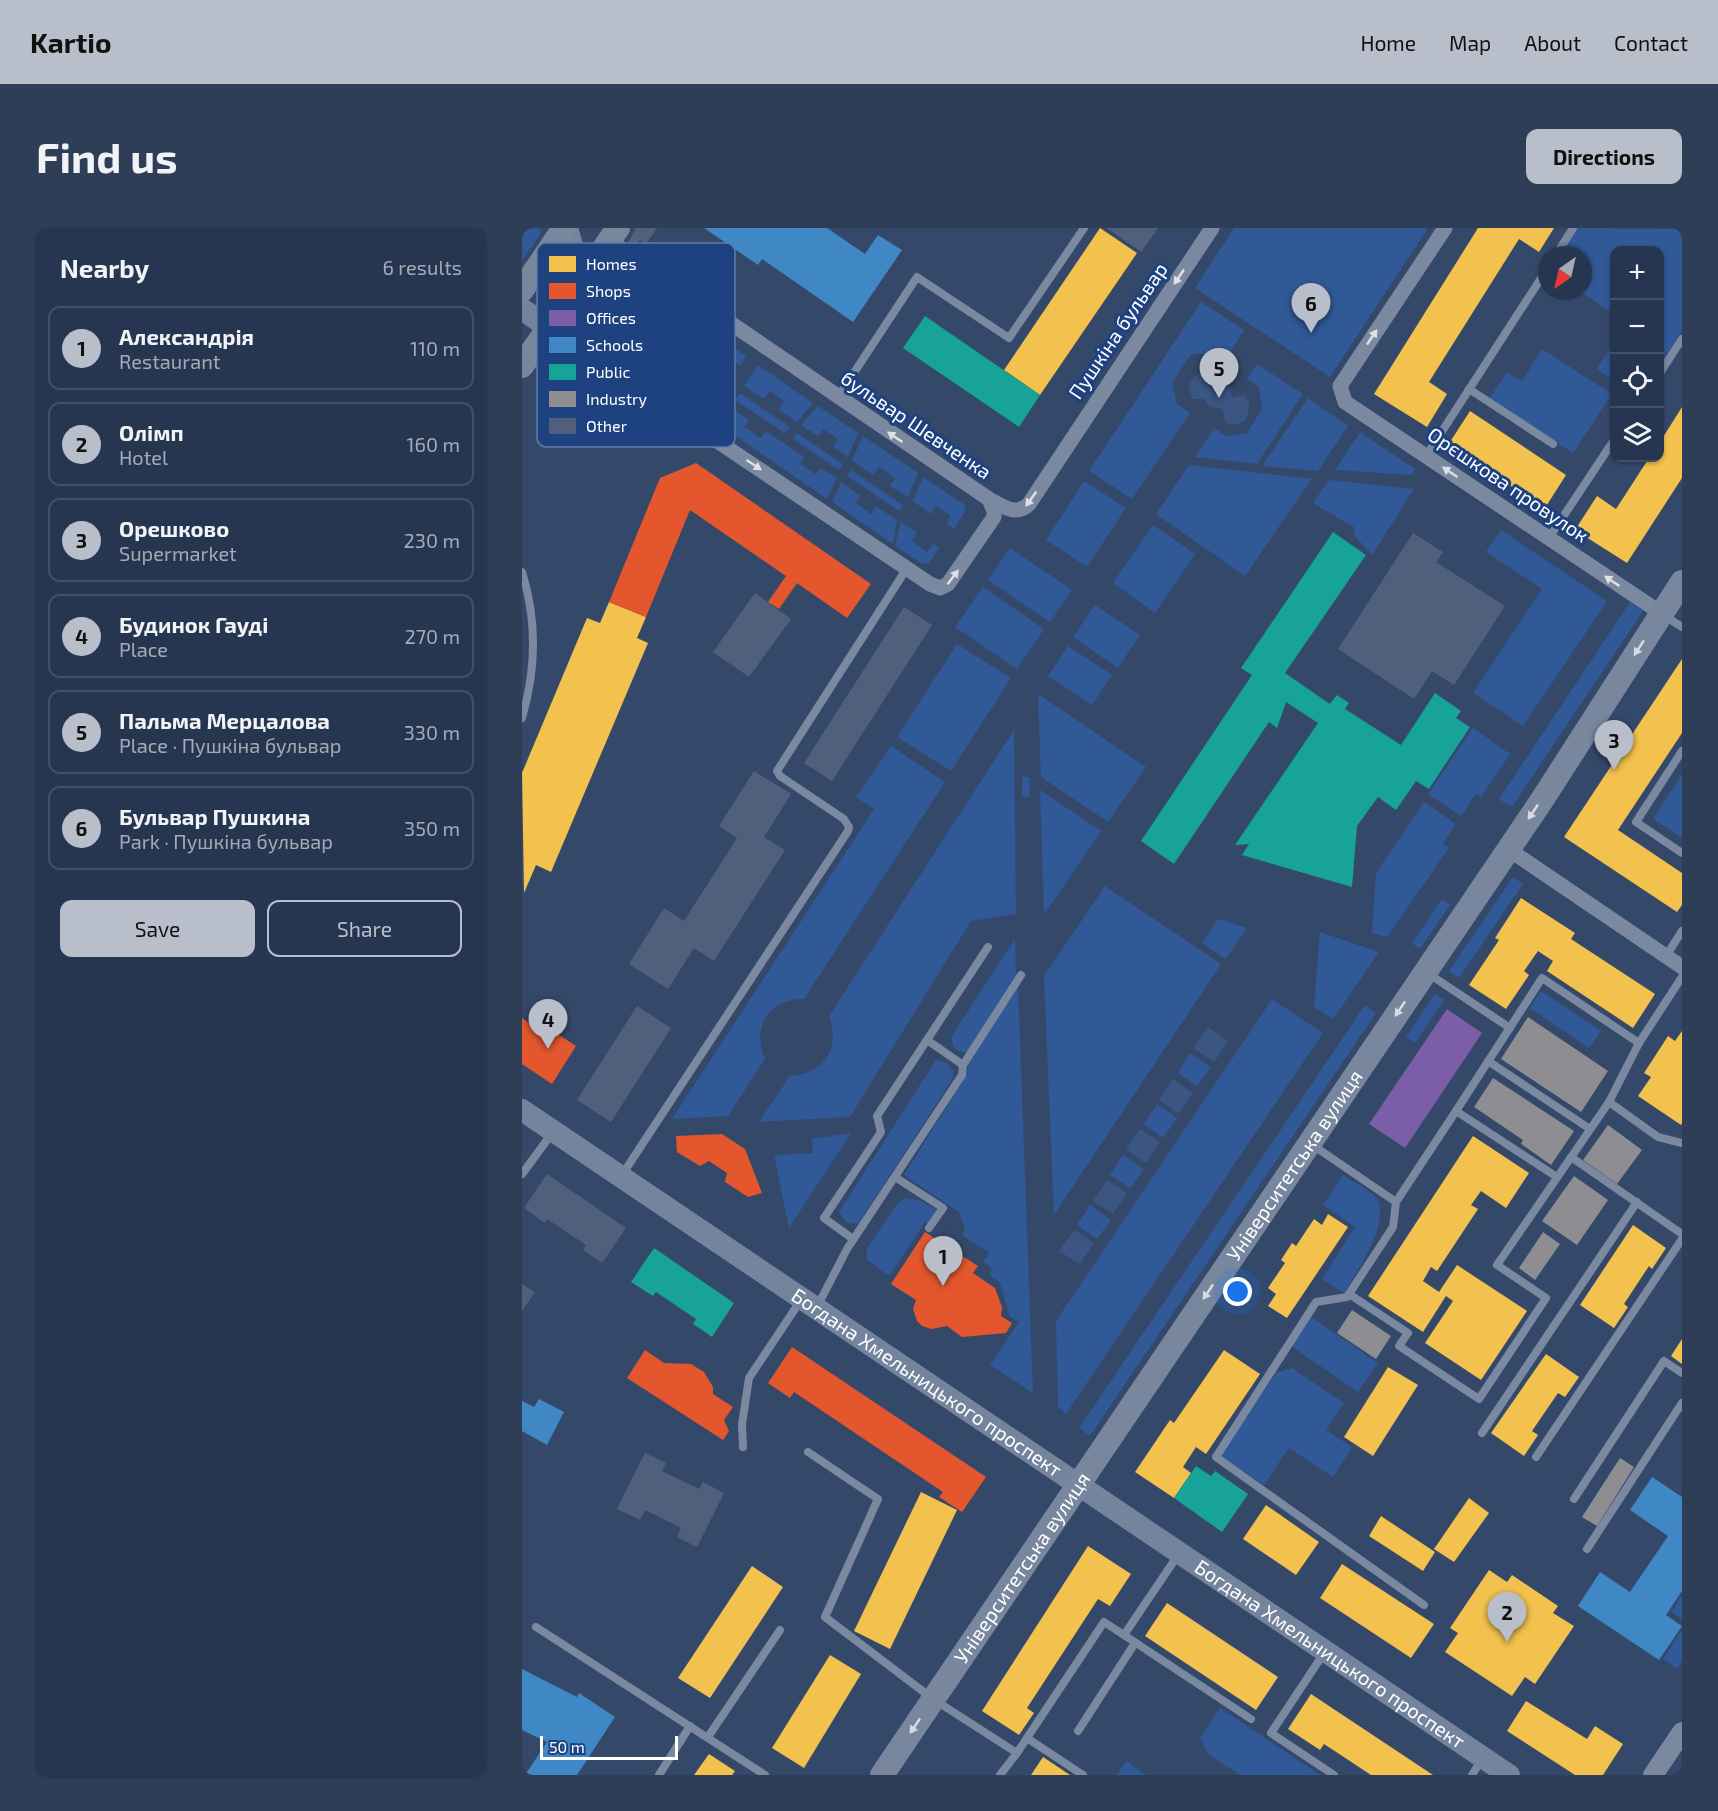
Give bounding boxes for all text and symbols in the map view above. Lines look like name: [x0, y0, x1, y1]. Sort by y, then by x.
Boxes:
text: Kartio: [30, 25, 111, 59]
text: Home: [1360, 30, 1416, 55]
text: Map: [1449, 30, 1491, 55]
text: About: [1524, 30, 1581, 55]
text: Contact: [1614, 30, 1688, 55]
button: Directions: [1526, 129, 1682, 184]
text: Find us: [36, 131, 178, 181]
legend: [537, 243, 735, 447]
north arrow: [1538, 246, 1592, 300]
map controls: [1610, 246, 1664, 462]
button: +: [1610, 246, 1664, 300]
text: Nearby: [60, 252, 149, 283]
text: Homes: [586, 254, 637, 273]
text: 6 results: [382, 255, 462, 279]
street label: Пушкіна бульвар: [1063, 258, 1173, 404]
one-way arrow: [1174, 269, 1185, 285]
text: Shops: [586, 281, 631, 300]
pin: 6: [1292, 284, 1330, 333]
button: −: [1610, 300, 1664, 354]
text: Offices: [586, 308, 636, 327]
text: Александрія: [119, 323, 254, 349]
one-way arrow: [1367, 329, 1378, 345]
text: Schools: [586, 335, 643, 354]
text: 1: [77, 336, 86, 360]
text: 110 m: [410, 336, 460, 360]
pin: 5: [1200, 348, 1238, 398]
text: Restaurant: [119, 349, 220, 373]
button: locate: [1610, 354, 1664, 408]
text: Public: [586, 362, 630, 381]
street label: бульвар Шевченка: [836, 365, 996, 484]
text: Industry: [586, 389, 647, 408]
button: layers: [1610, 408, 1664, 462]
text: Other: [586, 416, 628, 435]
text: Олімп: [119, 419, 184, 445]
street label: Орєшкова провулок: [1423, 421, 1594, 548]
one-way arrow: [888, 431, 904, 443]
text: 2: [76, 432, 87, 456]
text: 160 m: [407, 432, 460, 456]
text: Hotel: [119, 445, 168, 469]
one-way arrow: [746, 459, 762, 471]
one-way arrow: [1443, 466, 1459, 478]
one-way arrow: [1025, 491, 1037, 507]
text: Орешково: [119, 515, 229, 541]
text: 3: [76, 528, 87, 552]
text: 230 m: [404, 528, 460, 552]
text: Supermarket: [119, 541, 237, 565]
one-way arrow: [946, 569, 959, 585]
one-way arrow: [1605, 575, 1621, 587]
text: Будинок Гауді: [119, 611, 268, 637]
text: 4: [75, 624, 88, 648]
text: 270 m: [404, 624, 460, 648]
text: Place: [119, 637, 168, 661]
one-way arrow: [1633, 640, 1644, 657]
text: Пальма Мерцалова: [119, 707, 330, 733]
text: 5: [76, 720, 87, 744]
text: 330 m: [404, 720, 460, 744]
pin: 3: [1594, 720, 1634, 770]
text: Place · Пушкіна бульвар: [119, 733, 341, 757]
text: Бульвар Пушкина: [119, 803, 310, 829]
one-way arrow: [1527, 804, 1539, 820]
text: 6: [76, 816, 87, 840]
text: 350 m: [404, 816, 460, 840]
text: Park · Пушкіна бульвар: [119, 829, 333, 853]
button: Save: [60, 900, 255, 957]
button: Share: [267, 900, 462, 957]
pin: 4: [528, 1000, 568, 1049]
one-way arrow: [1394, 1000, 1406, 1016]
street label: Університетська вулиця: [1221, 1065, 1367, 1265]
pin: 1: [924, 1236, 962, 1286]
your location: [1223, 1277, 1252, 1306]
street label: Богдана Хмельницького проспект: [788, 1282, 1067, 1481]
one-way arrow: [1203, 1283, 1214, 1300]
street label: Університетська вулиця: [948, 1467, 1094, 1667]
street label: Богдана Хмельницького проспект: [1191, 1554, 1470, 1753]
pin: 2: [1488, 1592, 1526, 1642]
one-way arrow: [909, 1717, 921, 1733]
scale bar: [540, 1733, 678, 1760]
text: 50 m: [549, 1737, 585, 1756]

